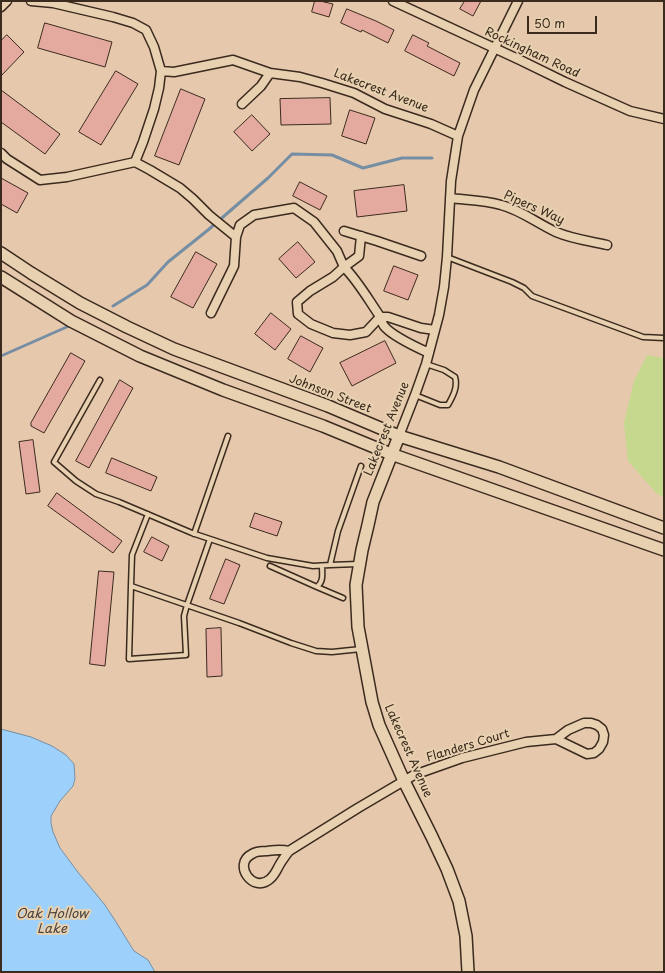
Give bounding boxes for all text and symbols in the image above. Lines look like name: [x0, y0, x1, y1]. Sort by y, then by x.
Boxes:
scale bar: [529, 8, 599, 34]
text: 50 m: [534, 14, 565, 32]
street label: Rockingham Road: [482, 25, 582, 81]
street label: Lakecrest Avenue: [332, 66, 430, 116]
street label: Pipers Way: [501, 188, 567, 228]
street label: Johnson Street: [287, 372, 373, 416]
street label: Lakecrest Avenue: [362, 380, 412, 478]
street label: Lakecrest Avenue: [381, 702, 435, 800]
street label: Flanders Court: [425, 727, 511, 765]
water label: Oak Hollow Lake: [16, 906, 88, 937]

